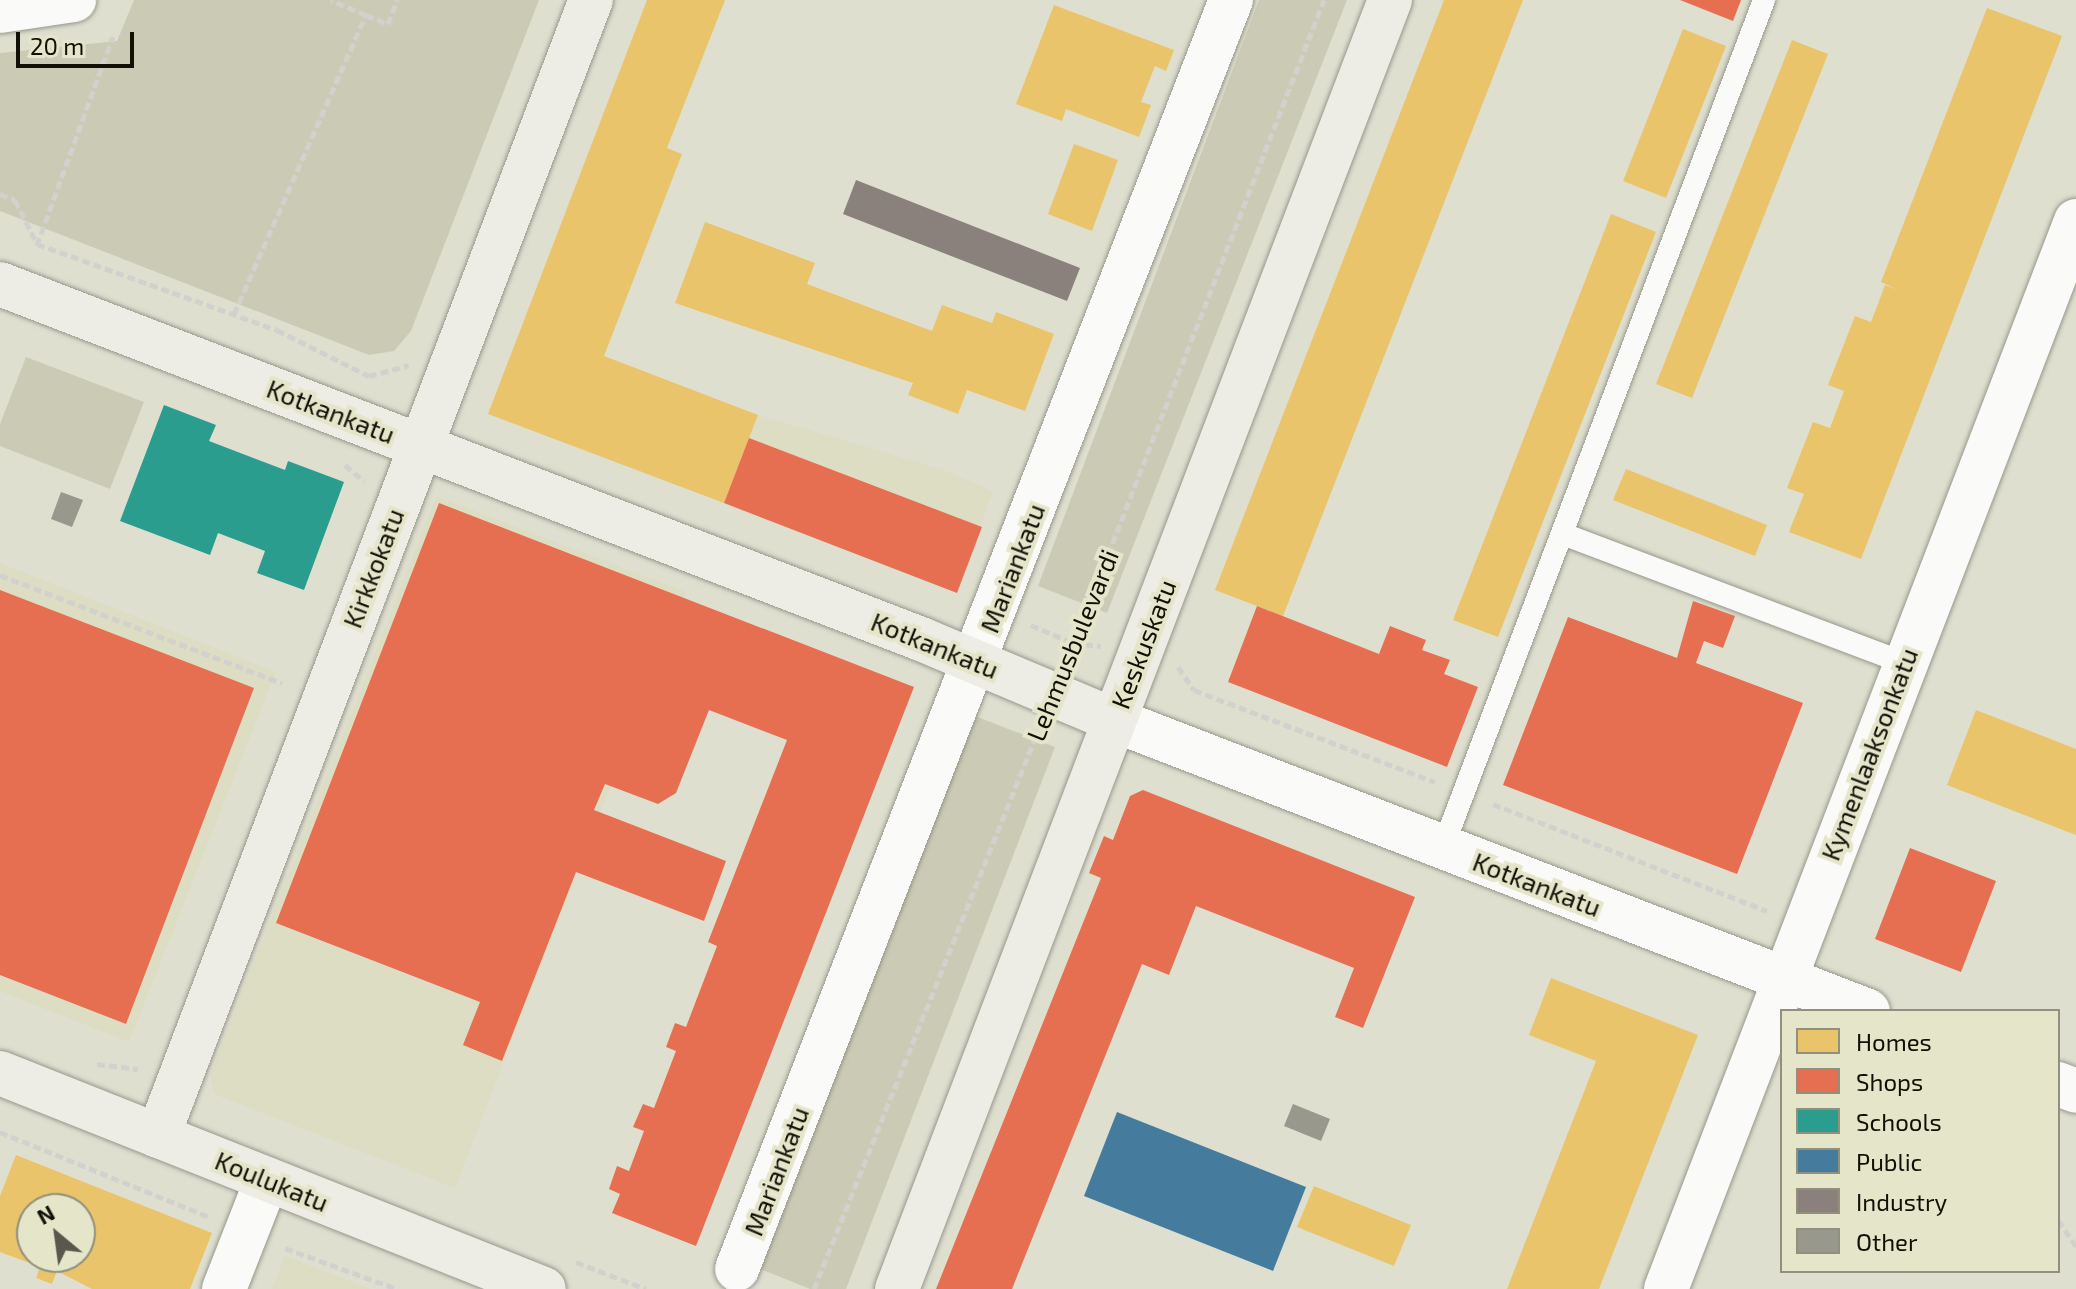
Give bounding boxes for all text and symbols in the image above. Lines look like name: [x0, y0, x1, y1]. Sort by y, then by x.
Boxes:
scale bar: [20, 16, 138, 66]
text: 20 m: [30, 31, 84, 60]
street label: Kotkankatu: [263, 372, 399, 450]
street label: Mariankatu: [973, 499, 1051, 637]
street label: Kirkkokatu: [336, 504, 410, 632]
street label: Lehmusbulevardi: [1019, 545, 1125, 745]
street label: Keskuskatu: [1104, 575, 1182, 713]
street label: Kotkankatu: [867, 605, 1003, 685]
street label: Kymenlaaksonkatu: [1814, 643, 1924, 865]
street label: Kotkankatu: [1469, 845, 1605, 923]
legend: [1780, 1009, 2060, 1273]
text: Homes: [1856, 1027, 1932, 1056]
text: Shops: [1856, 1067, 1923, 1096]
street label: Mariankatu: [737, 1102, 815, 1240]
text: Schools: [1856, 1107, 1942, 1136]
street label: Koulukatu: [211, 1144, 333, 1218]
text: Public: [1856, 1147, 1922, 1176]
text: Industry: [1856, 1187, 1947, 1216]
north arrow: [16, 1193, 96, 1273]
text: N: [32, 1199, 59, 1229]
text: Other: [1856, 1227, 1918, 1256]

